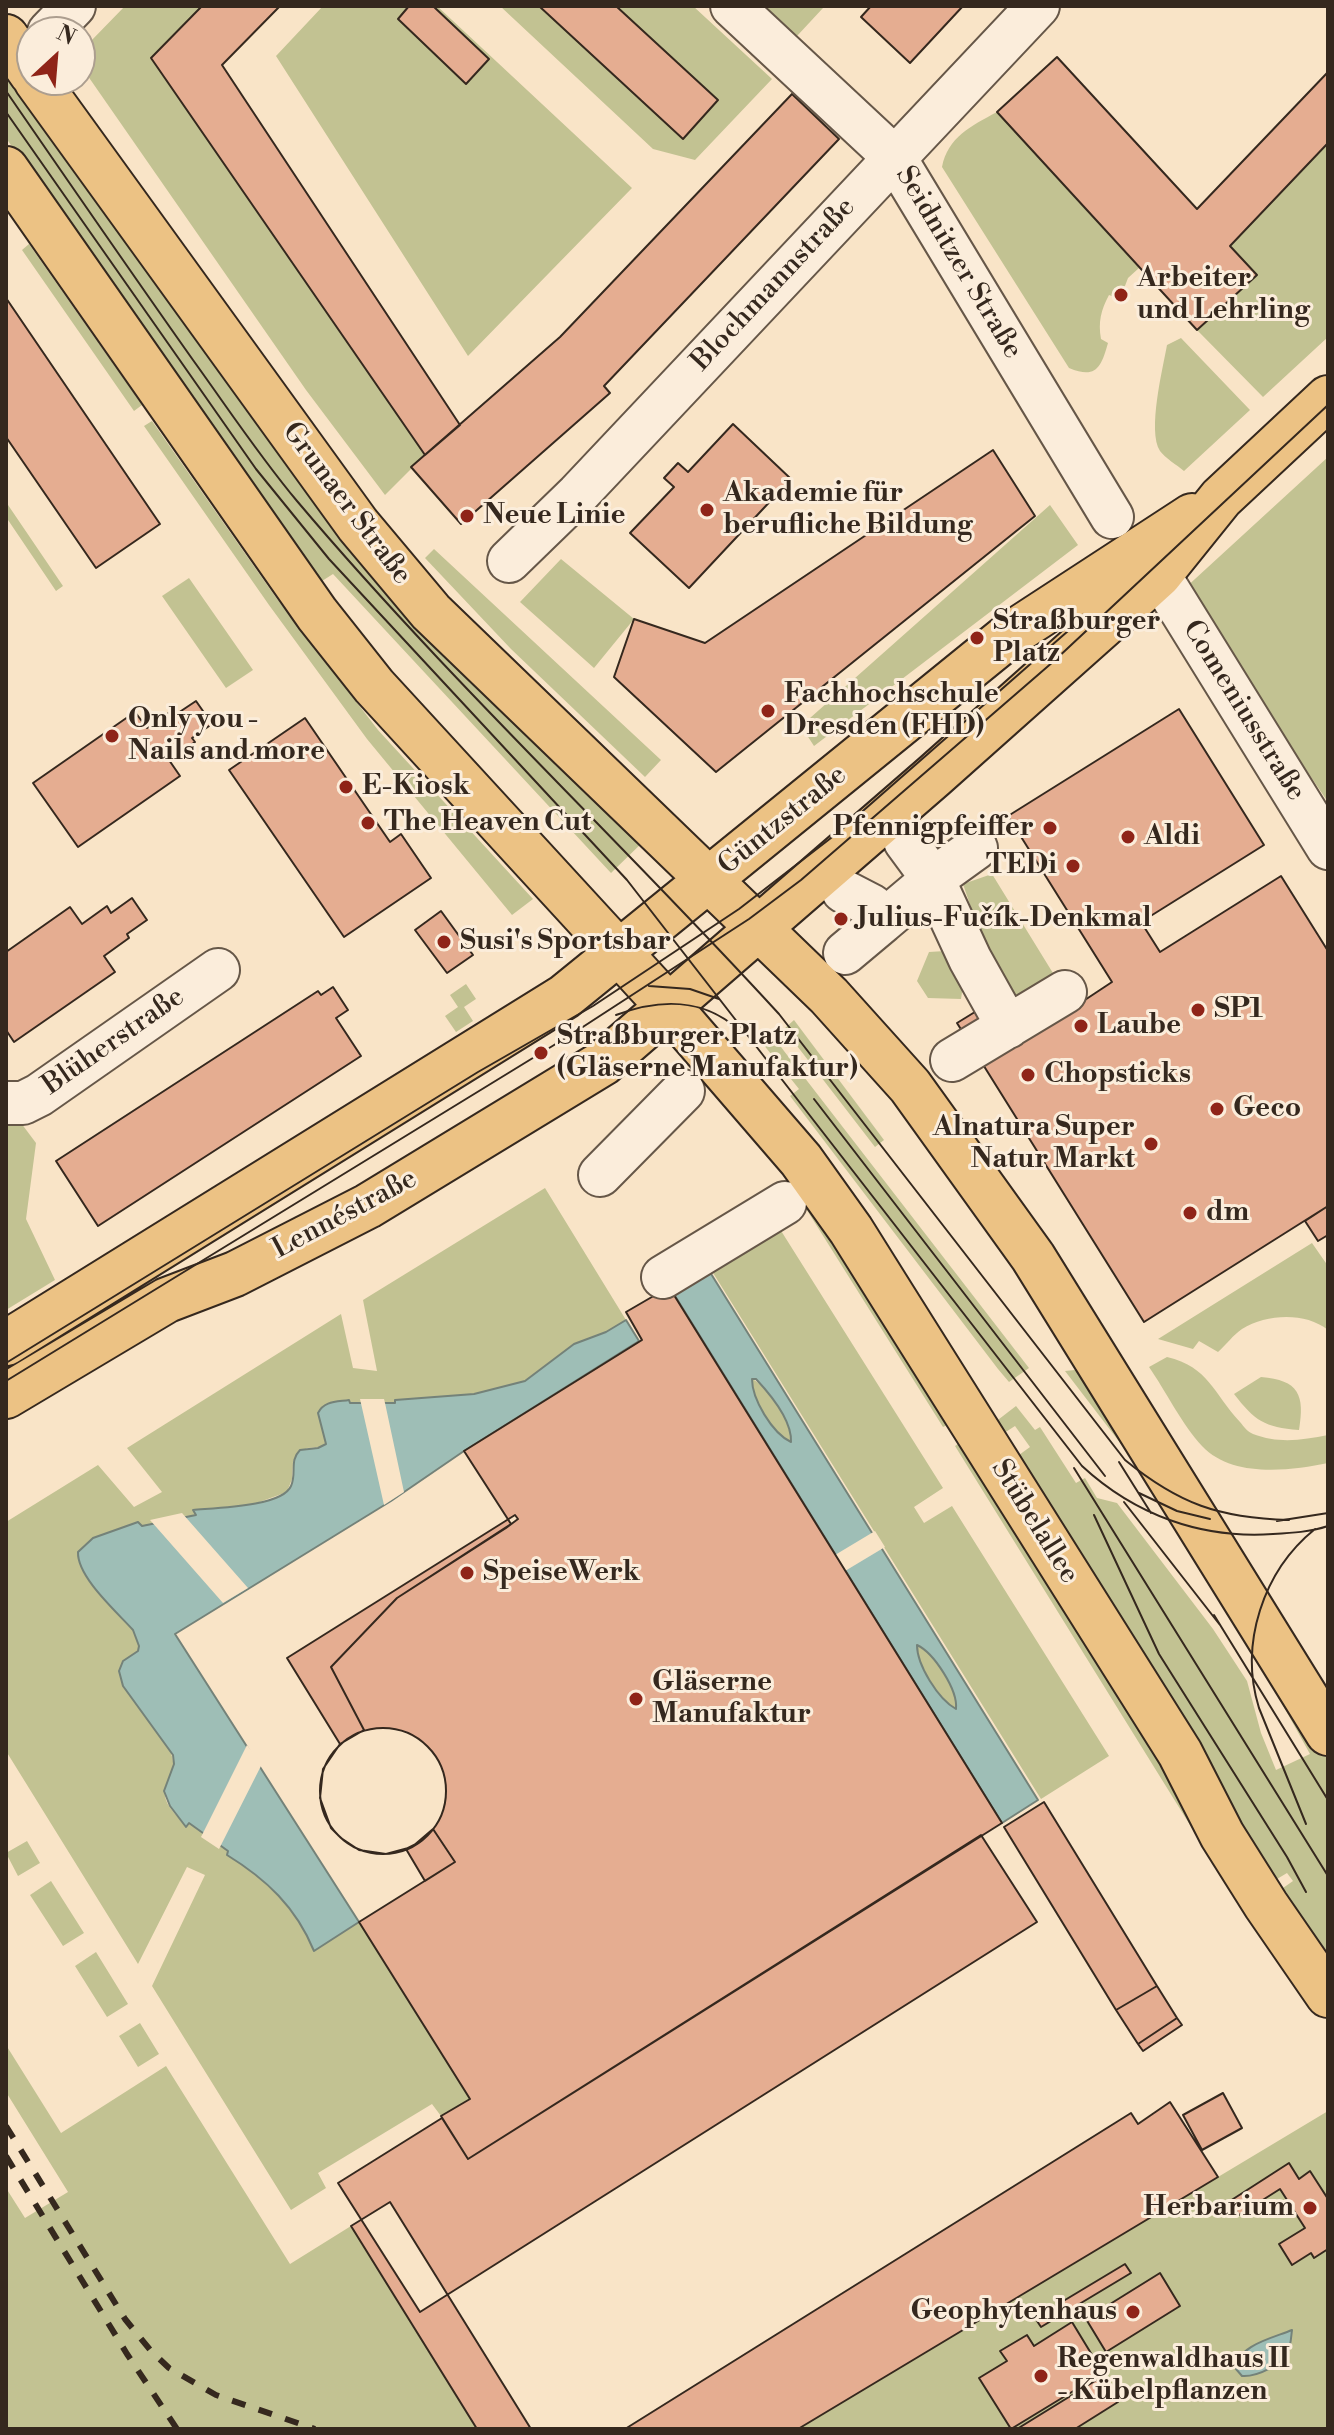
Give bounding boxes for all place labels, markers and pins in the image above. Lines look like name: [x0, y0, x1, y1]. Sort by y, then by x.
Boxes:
place label: Arbeiter und Lehrling: [1137, 262, 1310, 328]
marker: Arbeiter und Lehrling: [1112, 286, 1130, 304]
place label: Akademie für berufliche Bildung: [723, 477, 973, 543]
place label: Neue Linie: [483, 499, 625, 533]
marker: Akademie für berufliche Bildung: [698, 501, 716, 519]
marker: Neue Linie: [458, 507, 476, 525]
place label: Straßburger Platz: [993, 605, 1161, 671]
marker: Straßburger Platz: [968, 629, 986, 647]
place label: Fachhochschule Dresden (FHD): [784, 678, 999, 744]
marker: Fachhochschule Dresden (FHD): [759, 702, 777, 720]
place label: Only you - Nails and more: [128, 703, 325, 769]
marker: Only you - Nails and more: [103, 727, 121, 745]
place label: E-Kiosk: [362, 770, 470, 804]
marker: E-Kiosk: [337, 778, 355, 796]
place label: The Heaven Cut: [384, 806, 591, 840]
place label: Pfennigpfeiffer: [833, 811, 1034, 845]
marker: The Heaven Cut: [359, 814, 377, 832]
marker: Pfennigpfeiffer: [1041, 819, 1059, 837]
place label: Aldi: [1144, 820, 1200, 854]
marker: Aldi: [1119, 828, 1137, 846]
place label: TEDi: [986, 849, 1057, 883]
marker: TEDi: [1064, 857, 1082, 875]
place label: Julius-Fučík-Denkmal: [857, 902, 1151, 936]
marker: Julius-Fučík-Denkmal: [832, 910, 850, 928]
place label: Susi's Sportsbar: [460, 925, 671, 959]
marker: Susi's Sportsbar: [435, 933, 453, 951]
place label: SP1: [1214, 993, 1263, 1027]
marker: SP1: [1189, 1001, 1207, 1019]
place label: Laube: [1097, 1009, 1181, 1043]
marker: Laube: [1072, 1017, 1090, 1035]
place label: Straßburger Platz (Gläserne Manufaktur): [557, 1020, 858, 1086]
marker: Straßburger Platz (Gläserne Manufaktur): [532, 1044, 550, 1062]
place label: Chopsticks: [1044, 1058, 1191, 1092]
marker: Chopsticks: [1019, 1066, 1037, 1084]
place label: Geco: [1233, 1092, 1301, 1126]
marker: Geco: [1208, 1100, 1226, 1118]
place label: Alnatura Super Natur Markt: [933, 1111, 1135, 1177]
marker: Alnatura Super Natur Markt: [1142, 1135, 1160, 1153]
place label: dm: [1206, 1196, 1249, 1230]
marker: dm: [1181, 1204, 1199, 1222]
place label: SpeiseWerk: [483, 1556, 640, 1590]
marker: SpeiseWerk: [458, 1564, 476, 1582]
place label: Gläserne Manufaktur: [652, 1666, 811, 1732]
marker: Gläserne Manufaktur: [627, 1690, 645, 1708]
place label: Herbarium: [1143, 2191, 1294, 2225]
marker: Herbarium: [1301, 2199, 1319, 2217]
place label: Geophytenhaus: [910, 2295, 1117, 2329]
marker: Geophytenhaus: [1124, 2303, 1142, 2321]
place label: Regenwaldhaus II - Kübelpflanzen: [1057, 2343, 1290, 2409]
marker: Regenwaldhaus II - Kübelpflanzen: [1032, 2367, 1050, 2385]

